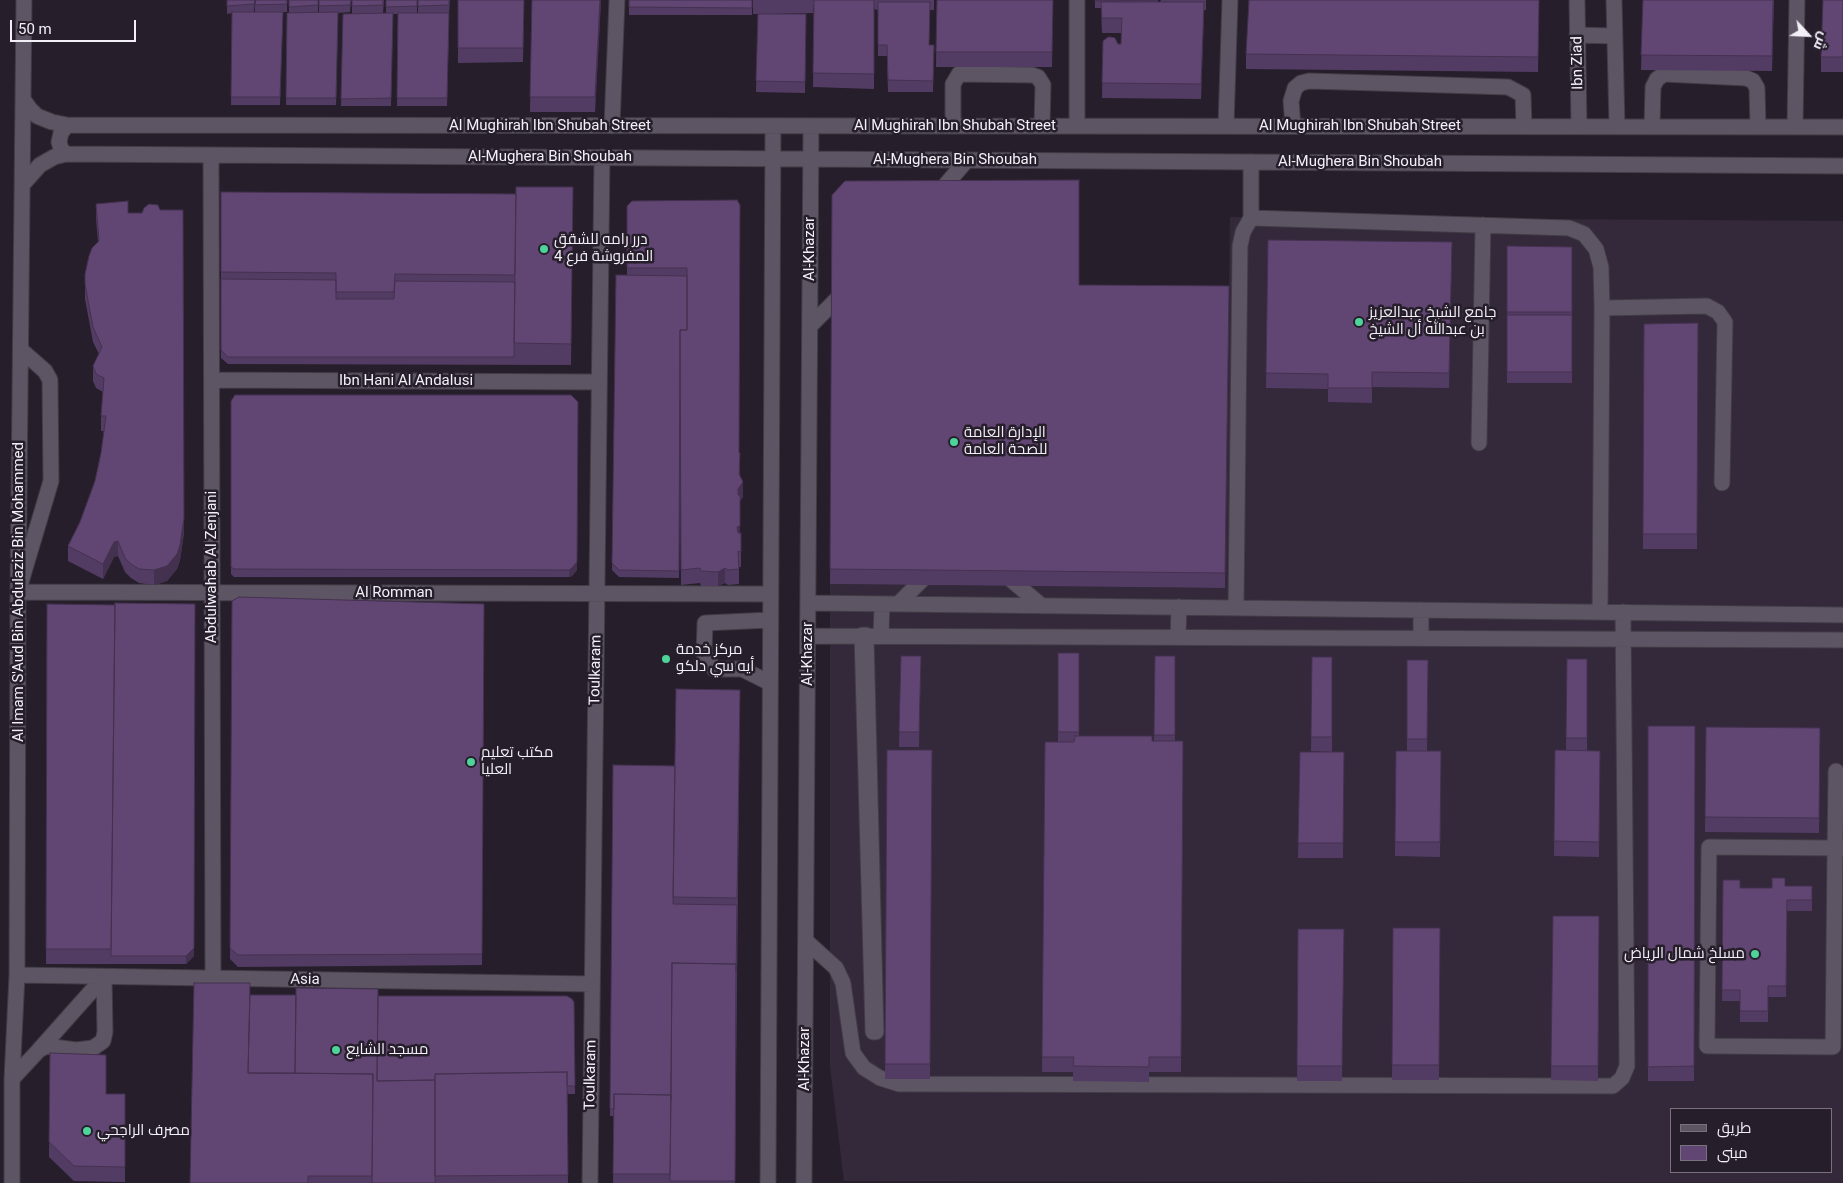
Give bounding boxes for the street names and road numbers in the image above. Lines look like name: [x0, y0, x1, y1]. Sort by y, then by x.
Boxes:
street label: Ibn Ziad: [1569, 36, 1587, 90]
street label: Al Mughirah Ibn Shubah Street: [449, 117, 651, 135]
street label: Al Mughirah Ibn Shubah Street: [854, 117, 1056, 135]
street label: Al Mughirah Ibn Shubah Street: [1259, 117, 1461, 135]
street label: Al-Mughera Bin Shoubah: [468, 148, 632, 166]
street label: Al-Mughera Bin Shoubah: [873, 151, 1037, 169]
street label: Al-Mughera Bin Shoubah: [1278, 153, 1442, 171]
street label: Al-Khazar: [801, 217, 819, 281]
street label: Ibn Hani Al Andalusi: [339, 372, 473, 390]
street label: Al Imam S'Aud Bin Abdulaziz Bin Mohammed: [10, 442, 28, 742]
street label: Abdulwahab Al Zenjani: [203, 491, 221, 643]
street label: Al Romman: [355, 584, 433, 602]
street label: Al-Khazar: [799, 622, 817, 686]
street label: Toulkaram: [586, 635, 606, 705]
street label: Asia: [290, 971, 320, 989]
street label: Al-Khazar: [796, 1027, 814, 1091]
street label: Toulkaram: [581, 1040, 601, 1110]

